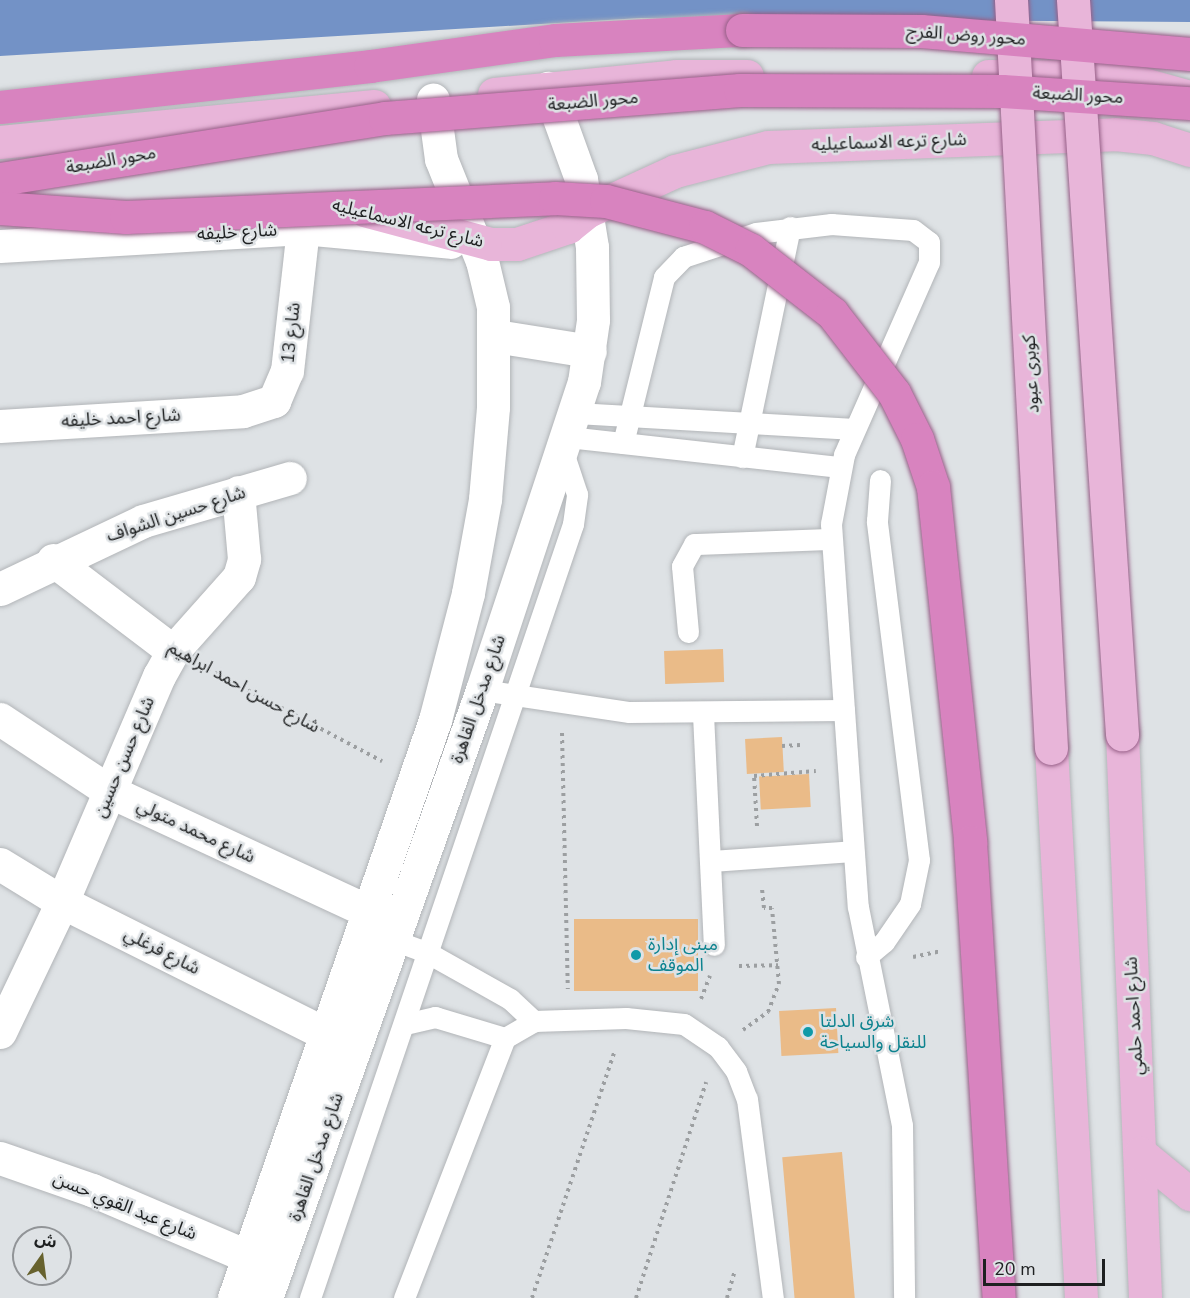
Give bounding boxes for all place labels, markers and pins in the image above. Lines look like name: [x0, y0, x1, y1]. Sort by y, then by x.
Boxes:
place label: مبنى إدارة الموقف: [648, 934, 718, 976]
marker: مبنى إدارة الموقف: [629, 948, 643, 962]
place label: شرق الدلتا للنقل والسياحة: [820, 1011, 927, 1054]
marker: شرق الدلتا للنقل والسياحة: [801, 1025, 815, 1039]

